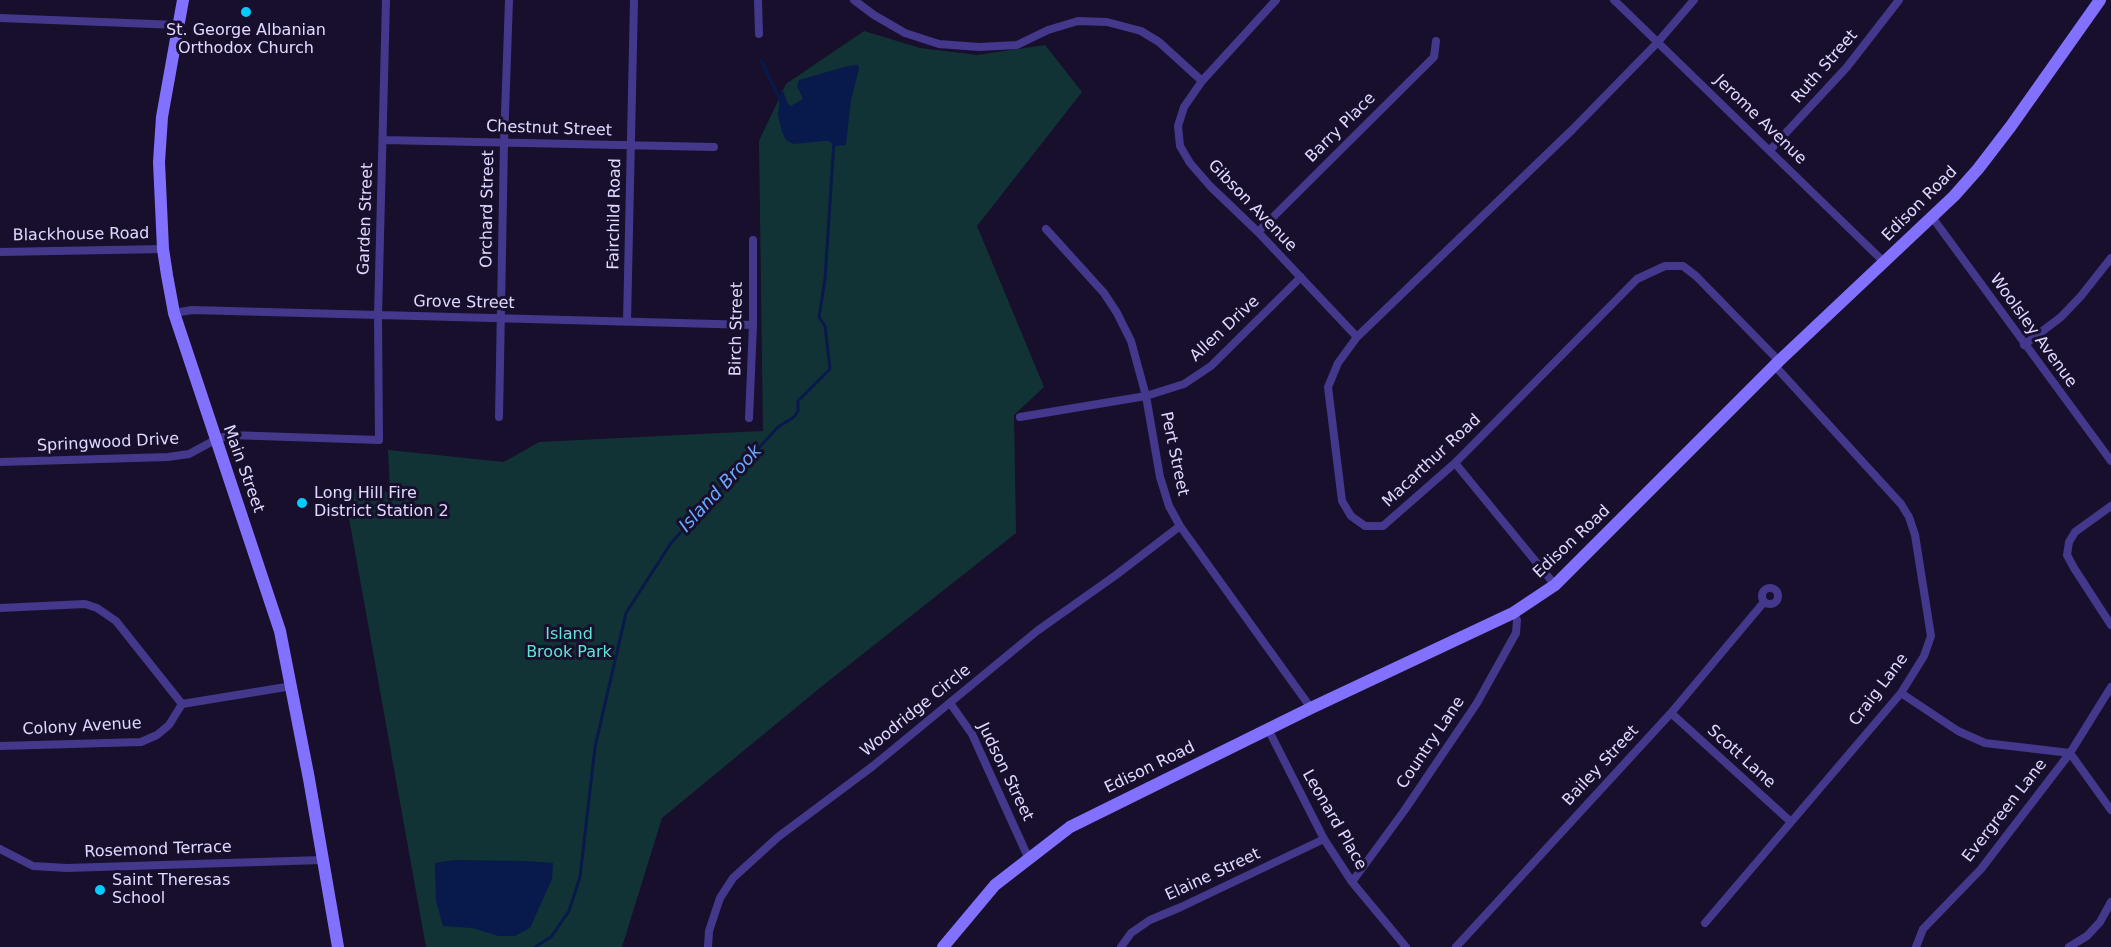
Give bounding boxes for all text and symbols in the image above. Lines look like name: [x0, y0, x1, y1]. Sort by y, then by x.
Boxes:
marker: St. George Albanian Orthodox Church: [239, 5, 253, 19]
place label: St. George Albanian Orthodox Church: [166, 21, 326, 59]
street label: Ruth Street: [1788, 26, 1862, 108]
street label: Jerome Avenue: [1710, 71, 1810, 169]
street label: Barry Place: [1302, 89, 1380, 167]
street label: Chestnut Street: [486, 117, 612, 141]
street label: Orchard Street: [477, 150, 499, 268]
street label: Gibson Avenue: [1203, 156, 1301, 256]
street label: Fairchild Road: [604, 158, 626, 270]
street label: Edison Road: [1878, 162, 1962, 246]
street label: Garden Street: [354, 163, 378, 275]
street label: Blackhouse Road: [12, 224, 150, 246]
street label: Woolsley Avenue: [1985, 271, 2081, 391]
street label: Birch Street: [727, 282, 747, 376]
street label: Allen Drive: [1186, 292, 1264, 366]
street label: Grove Street: [413, 293, 515, 313]
street label: Pert Street: [1156, 410, 1192, 498]
street label: Macarthur Road: [1379, 411, 1485, 511]
street label: Main Street: [218, 423, 268, 515]
street label: Springwood Drive: [36, 430, 180, 456]
water label: Island Brook: [675, 441, 767, 537]
place label: Long Hill Fire District Station 2: [314, 484, 449, 522]
marker: Long Hill Fire District Station 2: [295, 496, 309, 510]
street label: Edison Road: [1530, 501, 1614, 583]
park label: Island Brook Park: [526, 625, 612, 663]
street label: Craig Lane: [1845, 650, 1913, 730]
street label: Woodridge Circle: [857, 661, 975, 761]
street label: Country Lane: [1393, 693, 1469, 793]
street label: Colony Avenue: [22, 714, 142, 740]
street label: Judson Street: [973, 720, 1037, 824]
street label: Scott Lane: [1703, 721, 1779, 793]
street label: Bailey Street: [1559, 722, 1643, 810]
street label: Edison Road: [1102, 738, 1198, 798]
street label: Evergreen Lane: [1959, 756, 2051, 866]
street label: Leonard Place: [1298, 767, 1370, 873]
street label: Rosemond Terrace: [84, 838, 232, 862]
street label: Elaine Street: [1162, 845, 1264, 905]
place label: Saint Theresas School: [112, 871, 230, 909]
marker: Saint Theresas School: [93, 883, 107, 897]

